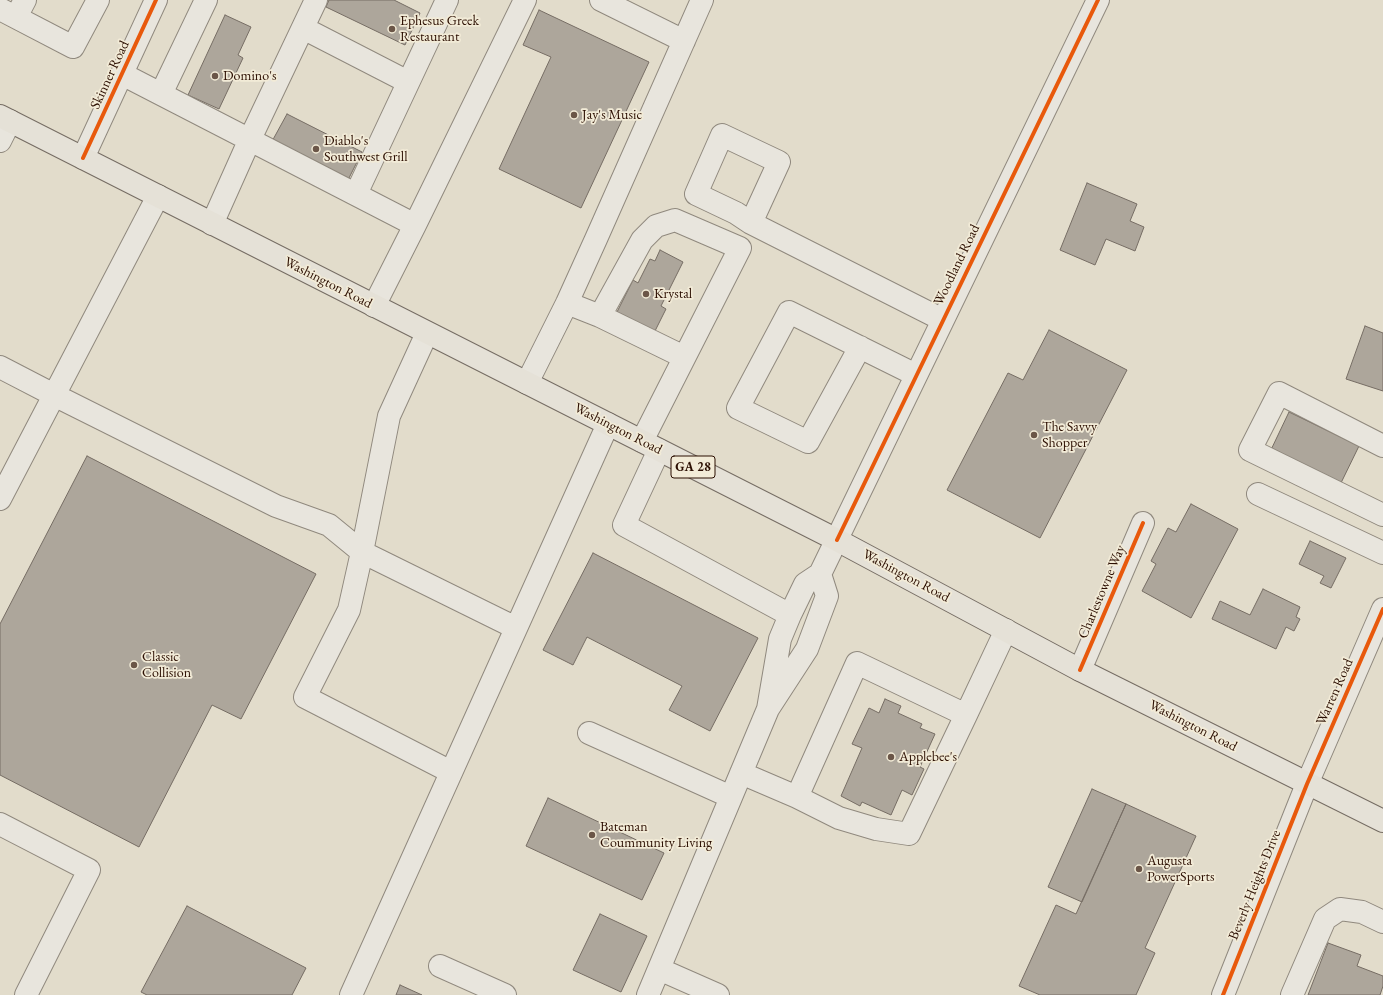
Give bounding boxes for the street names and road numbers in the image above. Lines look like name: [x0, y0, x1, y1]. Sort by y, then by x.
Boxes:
street label: Skinner Road: [87, 38, 133, 112]
street label: Woodland Road: [930, 222, 984, 308]
street label: Washington Road: [281, 254, 375, 312]
street label: Washington Road: [571, 400, 665, 458]
road number: GA 28: [671, 456, 715, 478]
street label: Charlestowne Way: [1075, 543, 1129, 641]
street label: Washington Road: [859, 546, 953, 606]
street label: Warren Road: [1313, 656, 1357, 728]
street label: Washington Road: [1146, 697, 1240, 755]
street label: Beverly Heights Drive: [1225, 828, 1285, 942]

